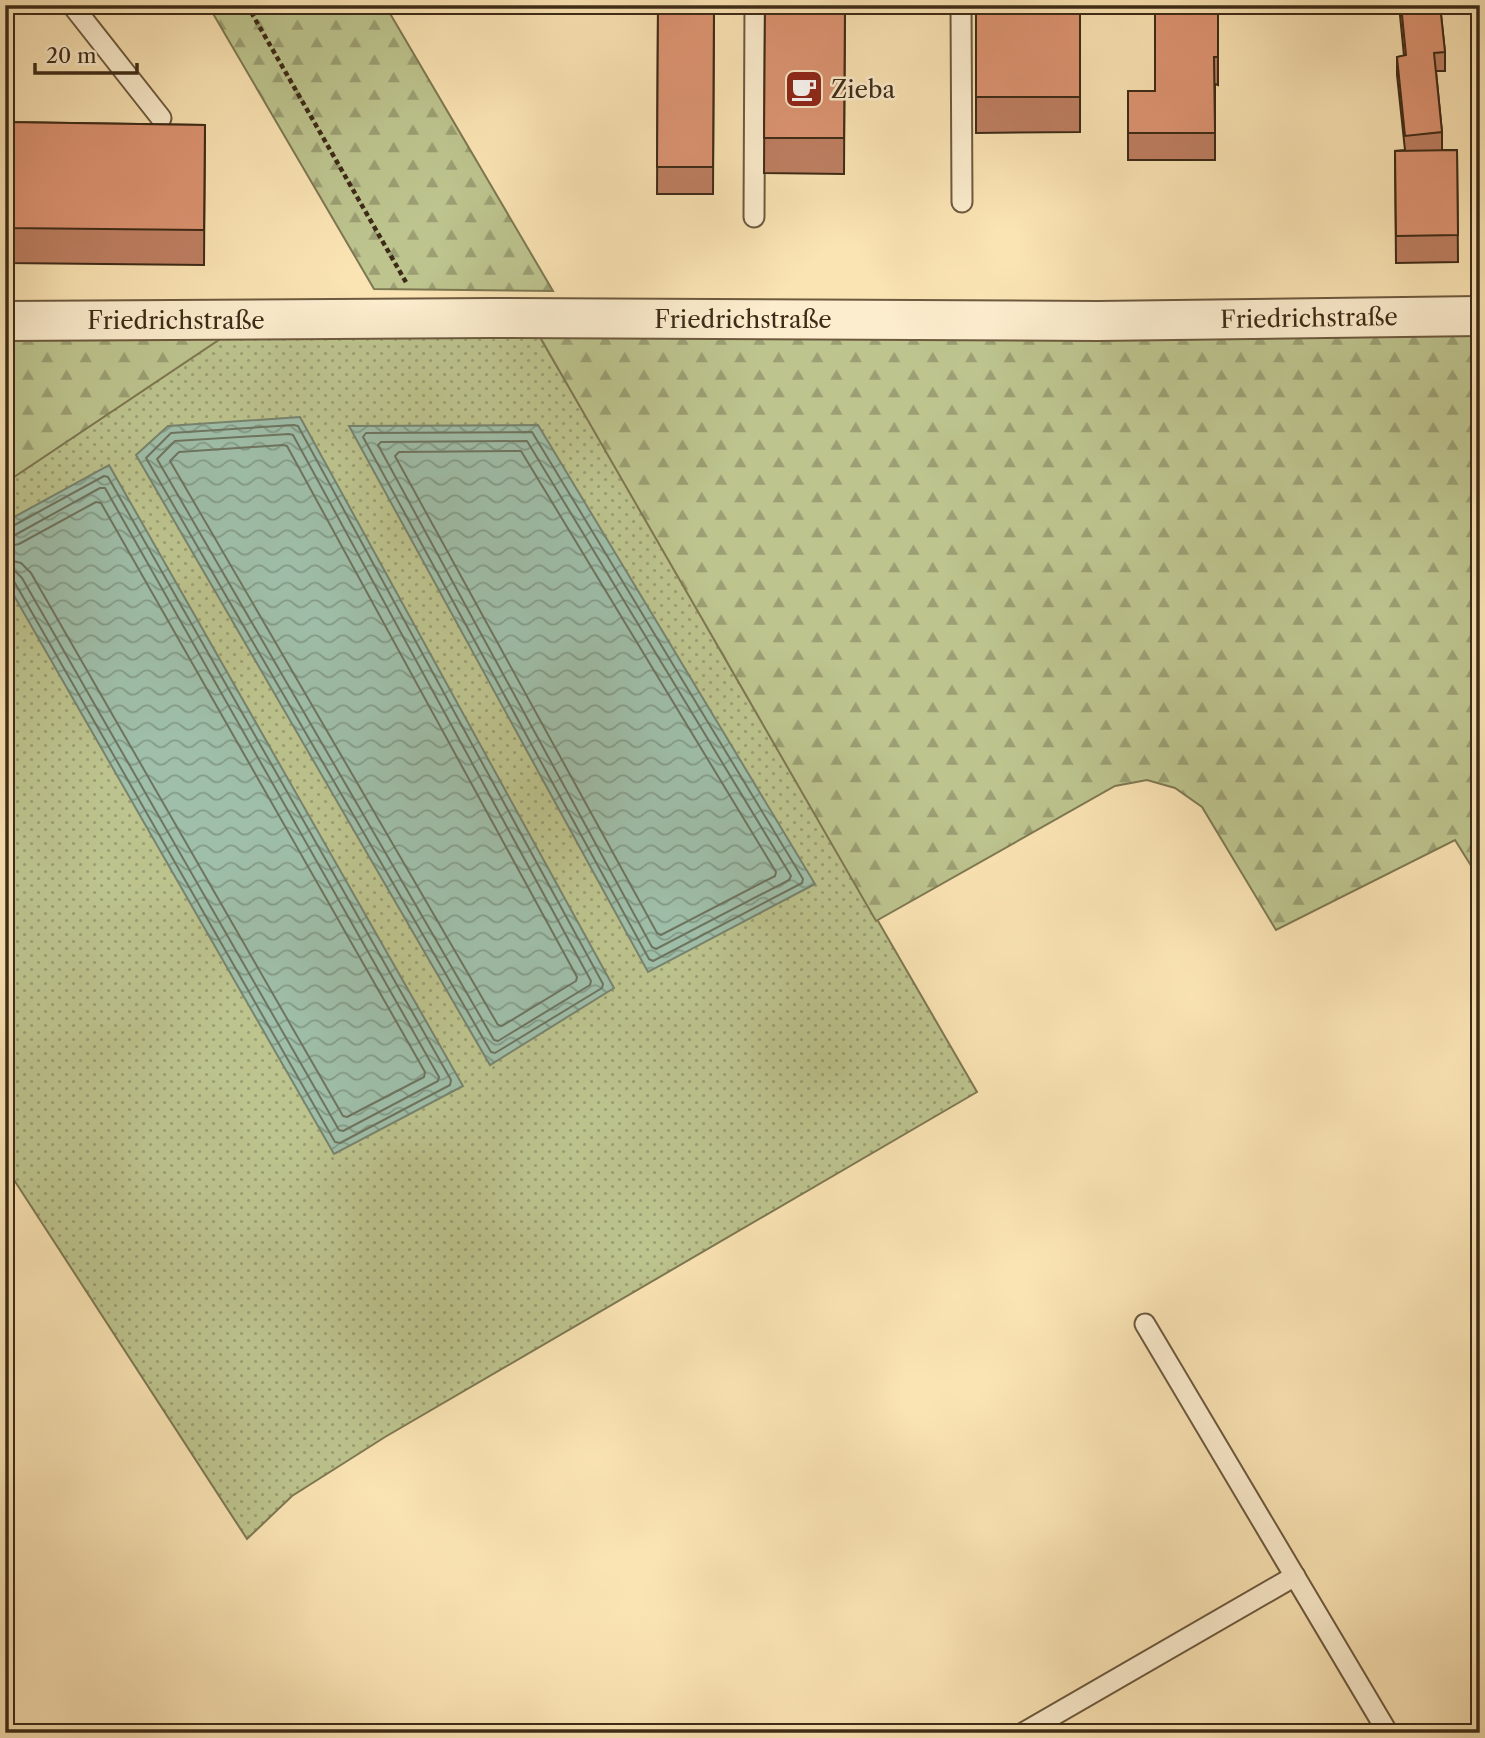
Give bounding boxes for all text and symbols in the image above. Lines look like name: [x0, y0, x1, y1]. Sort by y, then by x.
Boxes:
scale bar: [35, 32, 136, 76]
text: 20 m: [46, 43, 97, 68]
cafe icon: Zieba: [783, 68, 825, 110]
place label: Zieba: [831, 75, 895, 104]
street label: Friedrichstraße: [1220, 302, 1398, 334]
street label: Friedrichstraße: [654, 305, 832, 334]
street label: Friedrichstraße: [87, 306, 265, 335]

